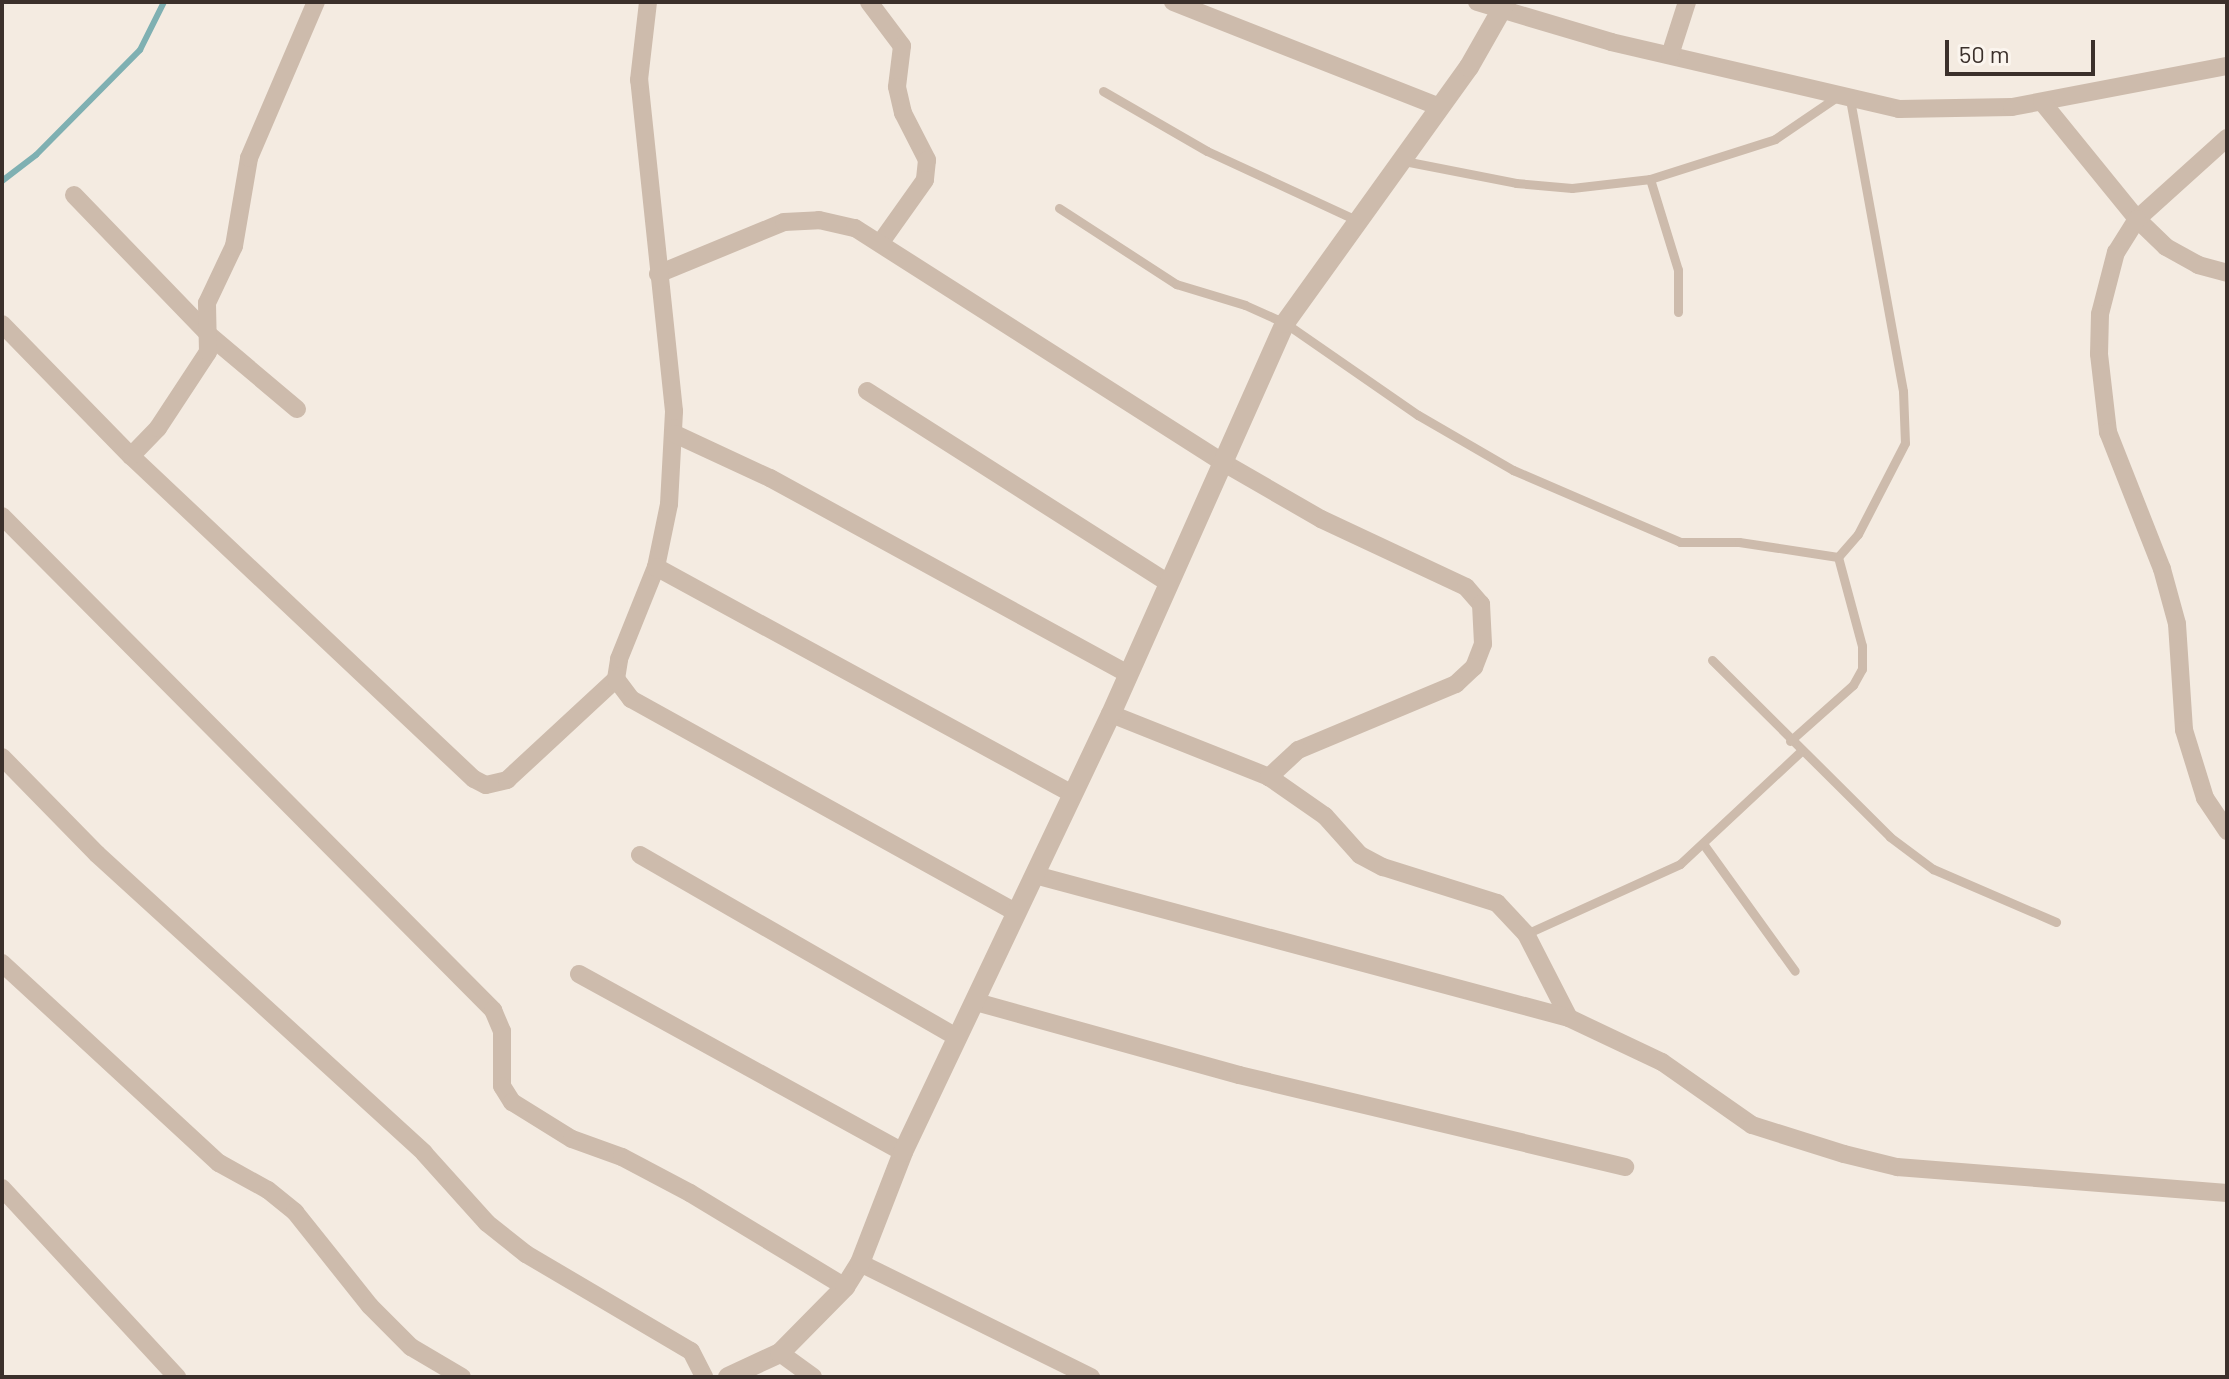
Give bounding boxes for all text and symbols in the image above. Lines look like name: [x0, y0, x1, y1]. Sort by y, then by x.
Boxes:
scale bar: [1949, 24, 2099, 74]
text: 50 m: [1959, 39, 2010, 68]

